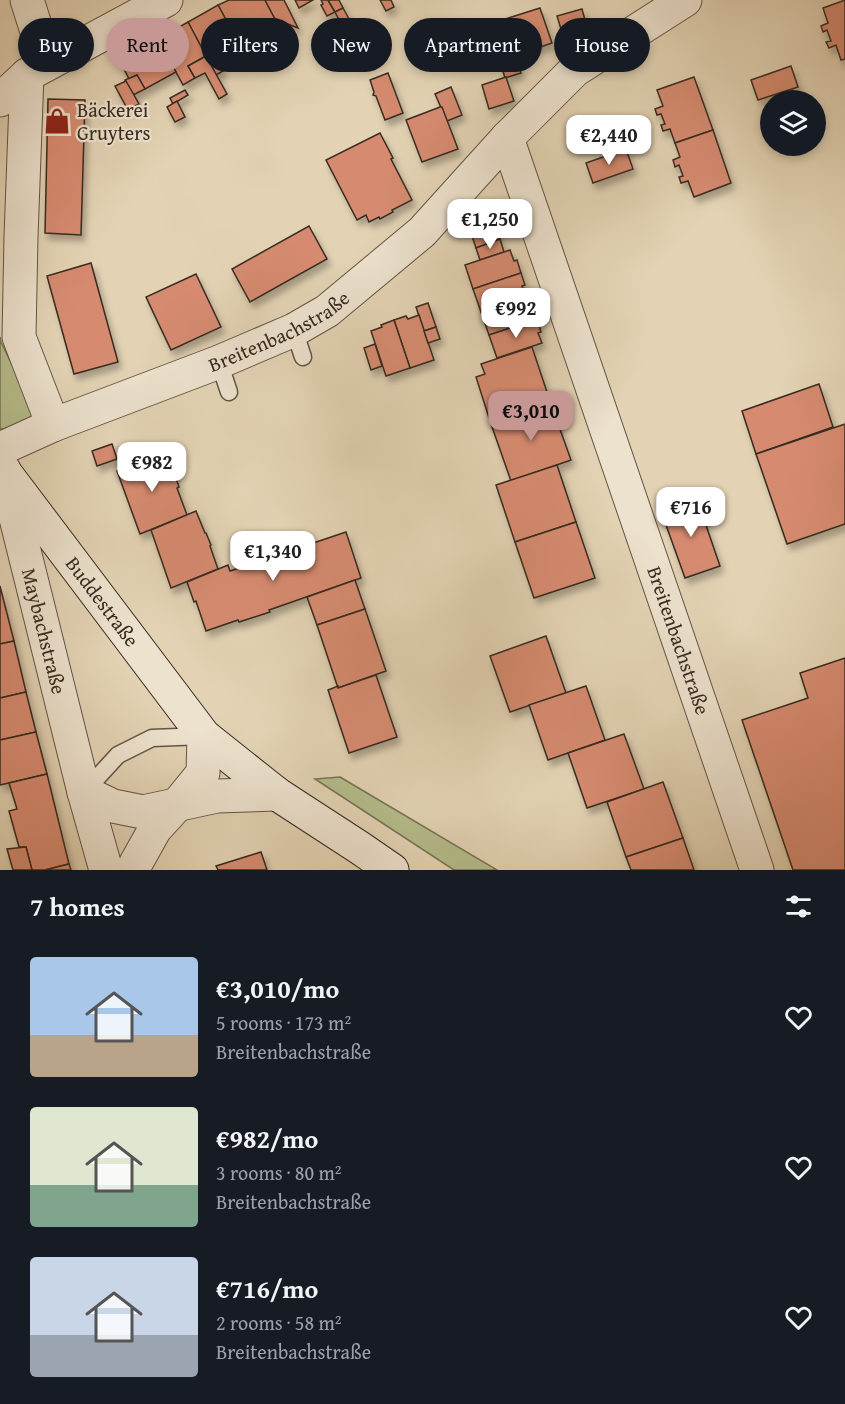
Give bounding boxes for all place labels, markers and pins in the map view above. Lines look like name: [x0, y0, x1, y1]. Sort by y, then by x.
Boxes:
place label: Bäckerei Gruyters: [77, 95, 150, 147]
shop icon: Bäckerei Gruyters: [42, 106, 72, 136]
pin: €2,440: [560, 115, 658, 166]
pin: €1,250: [441, 199, 539, 250]
pin: €992: [480, 288, 552, 339]
pin: €3,010: [482, 391, 580, 442]
pin: €982: [116, 442, 188, 493]
pin: €716: [655, 487, 727, 538]
pin: €1,340: [224, 531, 322, 582]

